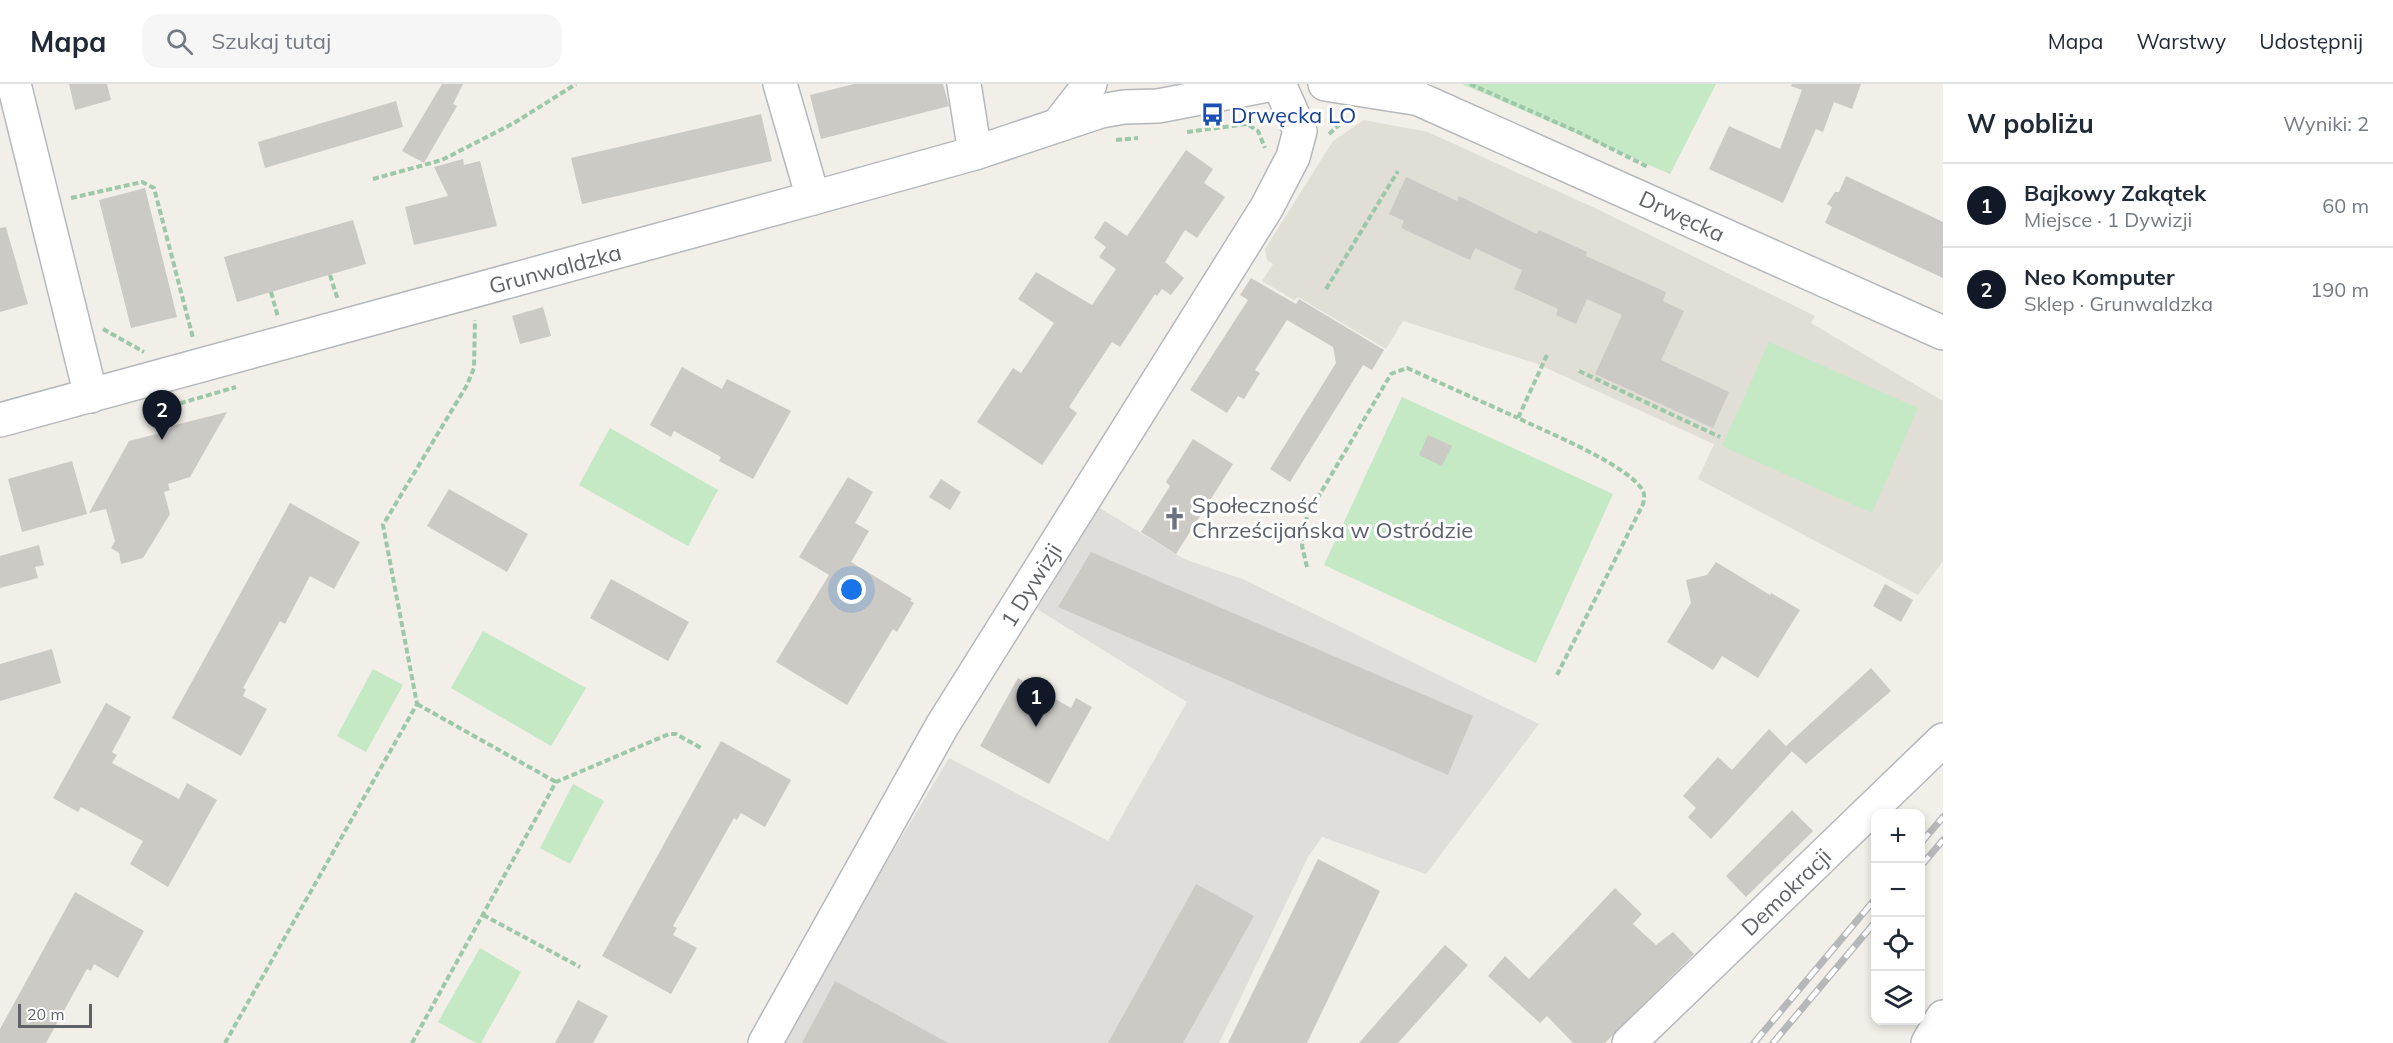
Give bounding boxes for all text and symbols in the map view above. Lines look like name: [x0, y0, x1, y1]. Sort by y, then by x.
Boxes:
search box: [142, 14, 562, 68]
text: Mapa: [30, 24, 106, 59]
icon: search: [163, 25, 196, 58]
text: Szukaj tutaj: [211, 27, 331, 55]
text: Mapa: [2048, 28, 2103, 54]
text: Warstwy: [2136, 28, 2226, 54]
text: Udostępnij: [2259, 28, 2363, 54]
place label: Drwęcka LO: [1231, 101, 1356, 129]
bus stop icon: Drwęcka LO: [1200, 102, 1226, 128]
text: W pobliżu: [1967, 107, 2094, 140]
text: Wyniki: 2: [2283, 111, 2369, 136]
text: Bajkowy Zakątek: [2024, 179, 2206, 207]
street label: Drwęcka: [1635, 184, 1729, 248]
text: 1: [1981, 193, 1993, 218]
text: 60 m: [2322, 193, 2369, 218]
text: Miejsce · 1 Dywizji: [2024, 207, 2192, 232]
street label: Grunwaldzka: [486, 238, 624, 300]
text: Neo Komputer: [2024, 263, 2175, 291]
text: 2: [1981, 277, 1993, 302]
text: 190 m: [2310, 277, 2369, 302]
text: Sklep · Grunwaldzka: [2024, 291, 2213, 316]
pin: 2: [142, 390, 182, 440]
place label: Społeczność Chrześcijańska w Ostródzie: [1192, 491, 1473, 544]
church icon: Społeczność Chrześcijańska w Ostródzie: [1161, 505, 1187, 531]
street label: 1 Dywizji: [994, 538, 1068, 632]
your location: [837, 575, 866, 604]
pin: 1: [1016, 678, 1056, 727]
map controls: [1871, 809, 1925, 1025]
button: +: [1871, 809, 1925, 863]
street label: Demokracji: [1735, 842, 1837, 942]
button: −: [1871, 863, 1925, 917]
button: locate: [1871, 917, 1925, 971]
button: layers: [1871, 971, 1925, 1025]
scale bar: [18, 1001, 92, 1028]
text: 20 m: [27, 1004, 64, 1024]

